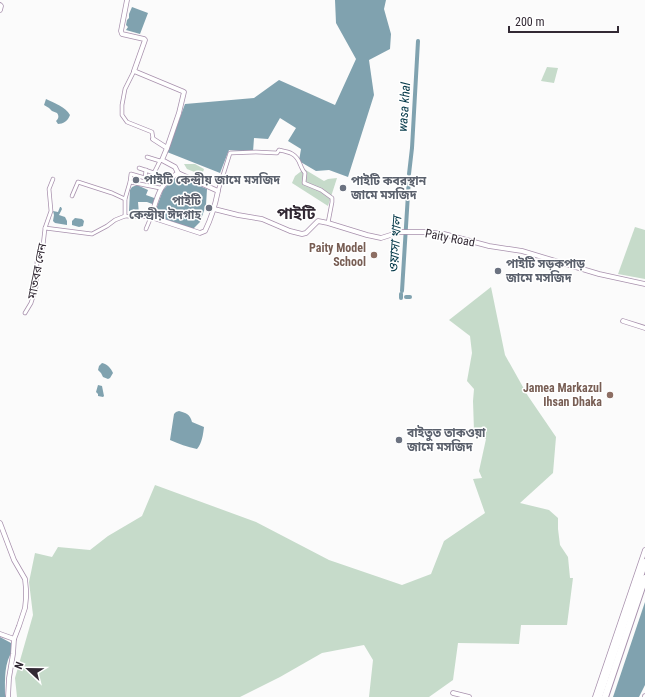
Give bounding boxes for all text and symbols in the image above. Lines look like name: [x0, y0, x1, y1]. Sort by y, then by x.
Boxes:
scale bar: [509, 8, 618, 34]
text: 200 m: [515, 15, 545, 29]
water label: wasa khal: [395, 81, 413, 132]
place label: পাইটি কেন্দ্রীয় জামে মসজিদ: [144, 172, 280, 187]
place label: পাইটি কবরস্থান জামে মসজিদ: [350, 173, 427, 202]
marker: পাইটি কেন্দ্রীয় জামে মসজিদ: [131, 175, 141, 185]
marker: পাইটি কবরস্থান জামে মসজিদ: [338, 183, 348, 193]
place label: পাইটি কেন্দ্রীয় ঈদগাহ: [129, 193, 201, 222]
marker: পাইটি কেন্দ্রীয় ঈদগাহ: [204, 203, 214, 213]
district label: পাইটি: [277, 204, 316, 223]
water label: ওয়াসা খাল: [386, 213, 405, 274]
street label: Paity Road: [424, 226, 476, 250]
street label: মাতবর লেন: [25, 241, 49, 301]
place label: Paity Model School: [309, 241, 366, 269]
marker: Paity Model School: [369, 250, 379, 260]
place label: পাইটি সড়কপাড় জামে মসজিদ: [505, 256, 585, 285]
marker: পাইটি সড়কপাড় জামে মসজিদ: [493, 266, 503, 276]
place label: Jamea Markazul Ihsan Dhaka: [523, 381, 602, 409]
marker: Jamea Markazul Ihsan Dhaka: [605, 390, 615, 400]
place label: বাইতুত তাকওয়া জামে মসজিদ: [406, 425, 486, 454]
marker: বাইতুত তাকওয়া জামে মসজিদ: [394, 435, 404, 445]
north arrow: [8, 649, 48, 689]
text: N: [12, 660, 27, 671]

